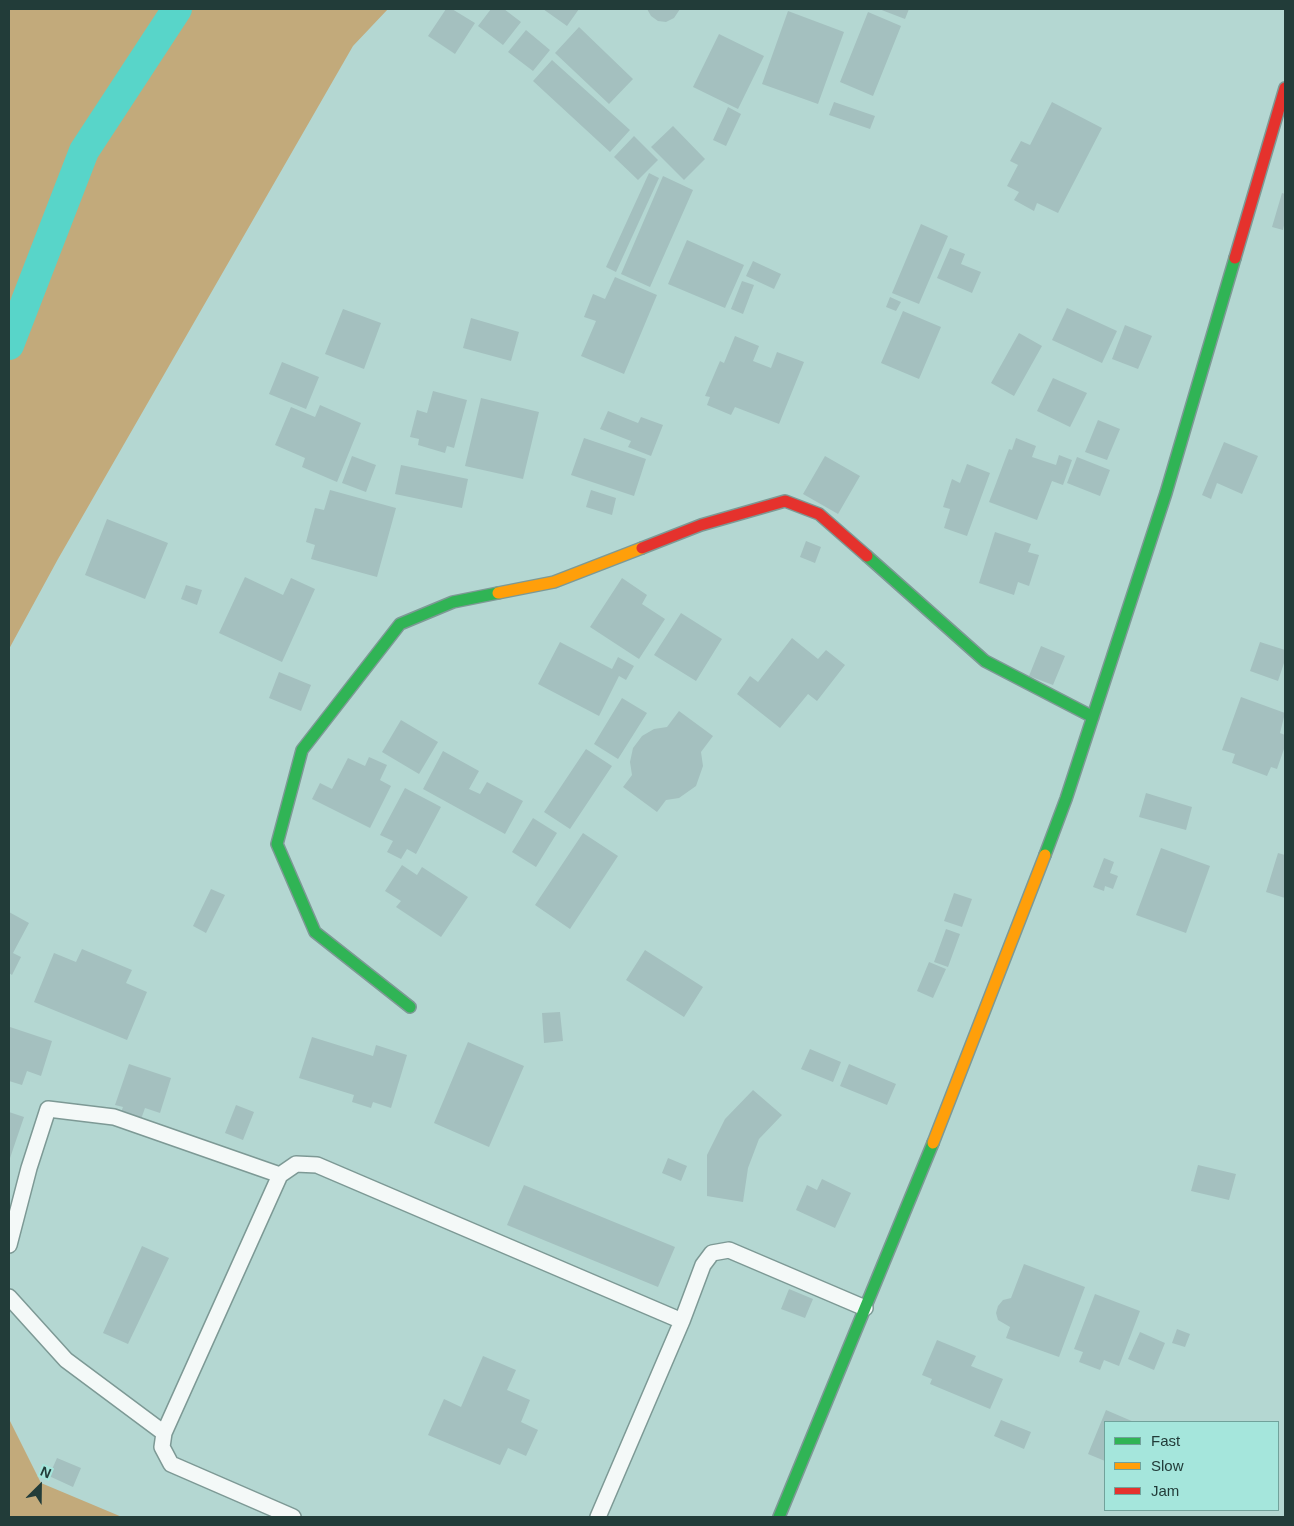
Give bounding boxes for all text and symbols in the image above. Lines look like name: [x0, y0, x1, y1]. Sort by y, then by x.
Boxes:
legend: [1104, 1421, 1279, 1511]
text: Fast: [1151, 1432, 1180, 1449]
text: Slow: [1151, 1457, 1184, 1474]
north arrow: [15, 1461, 65, 1511]
text: N: [38, 1463, 54, 1482]
text: Jam: [1151, 1482, 1179, 1499]

